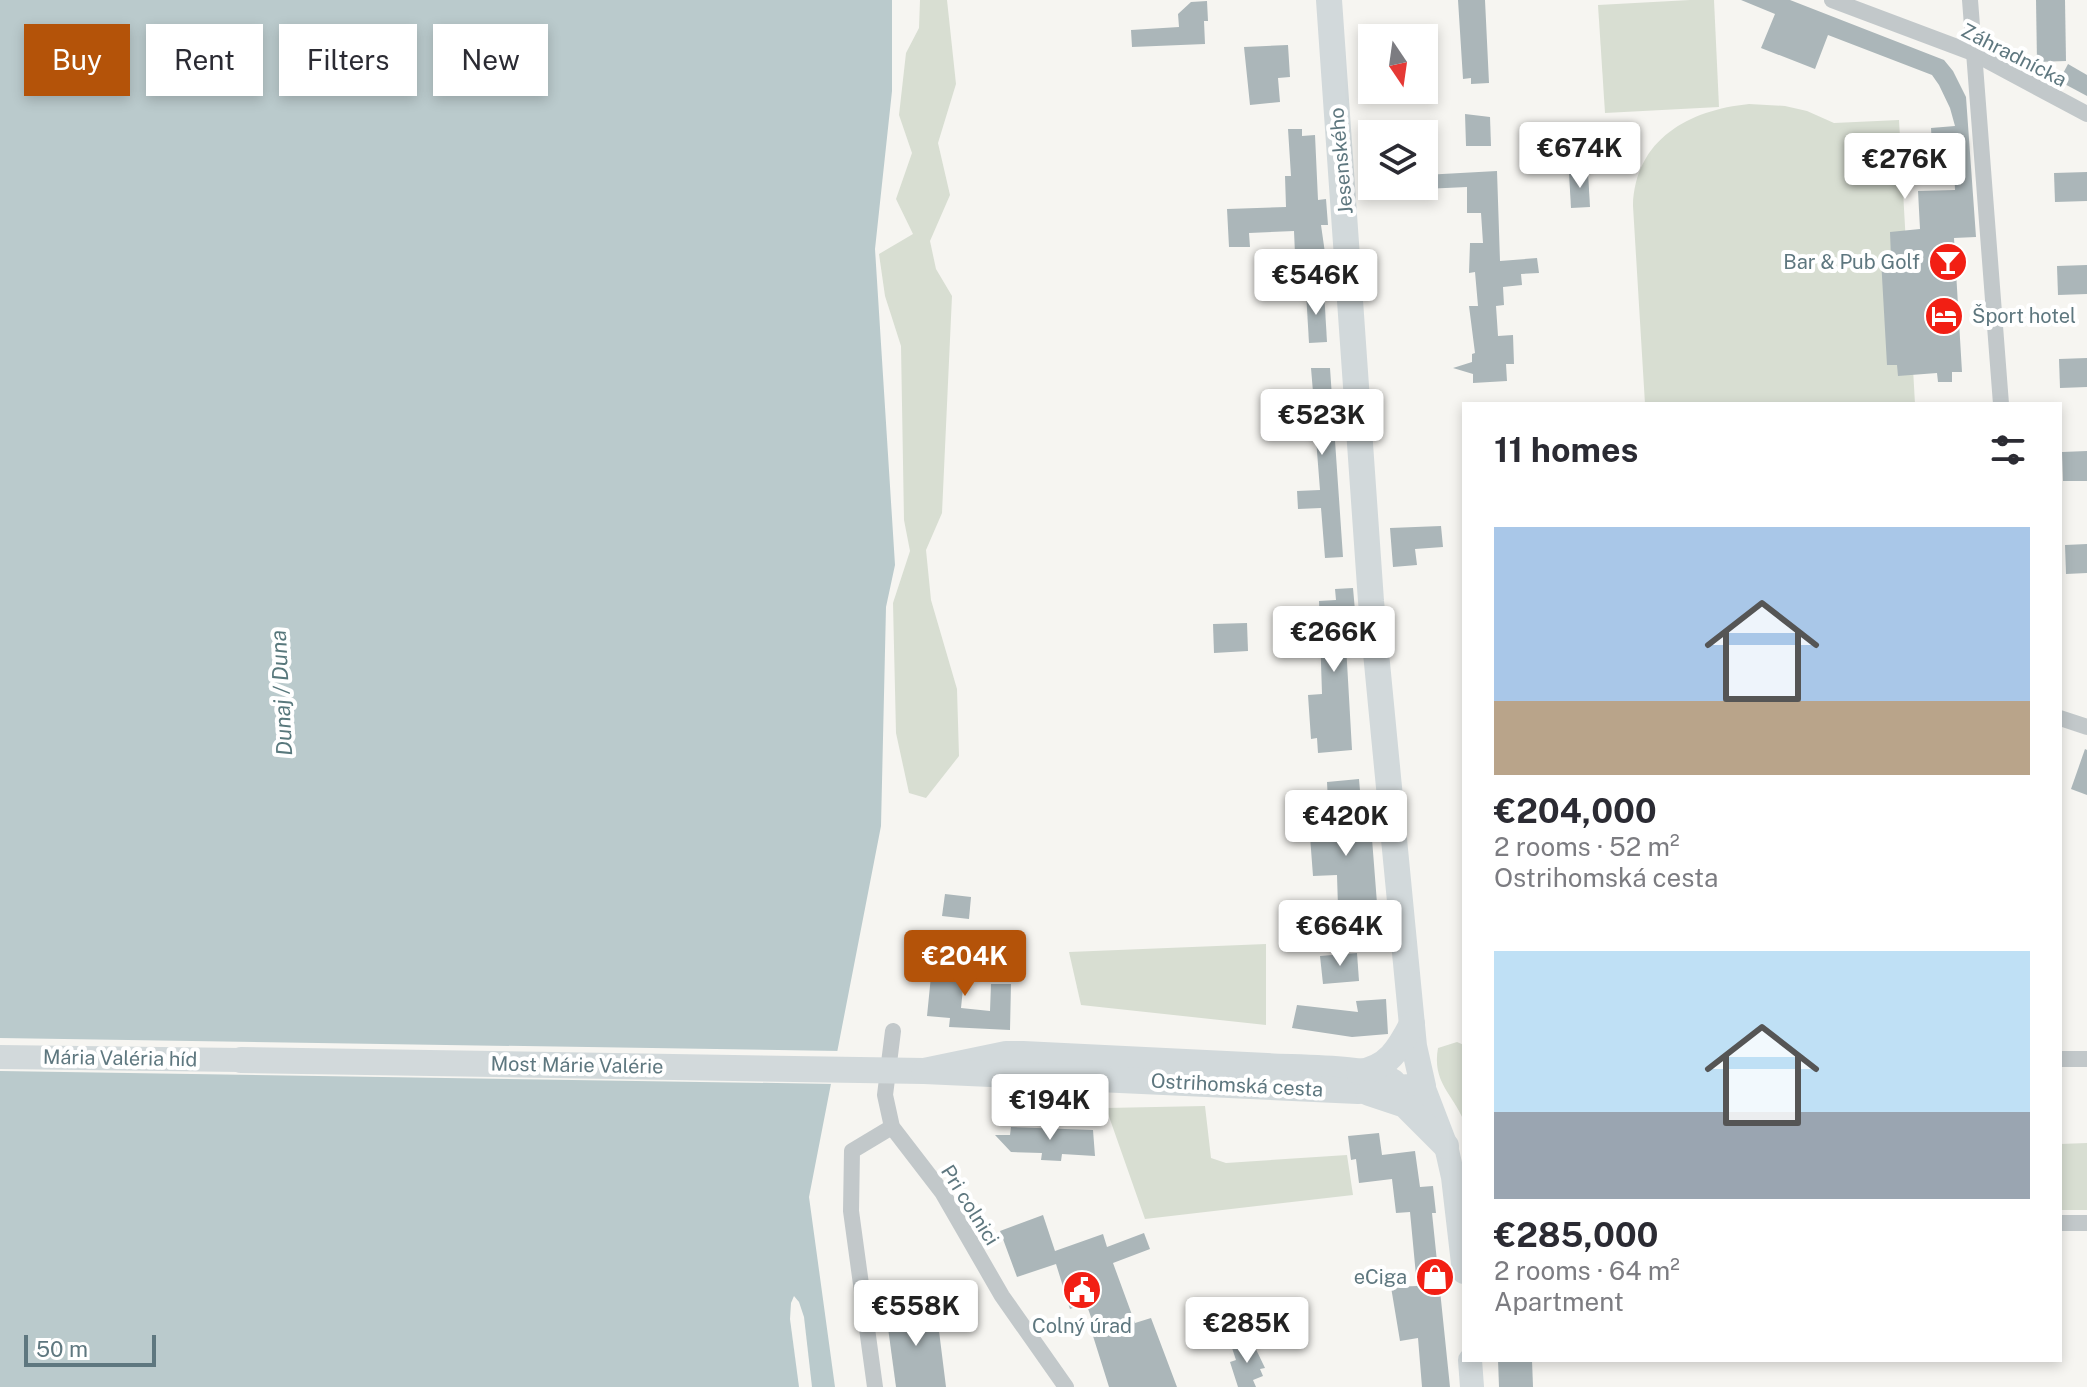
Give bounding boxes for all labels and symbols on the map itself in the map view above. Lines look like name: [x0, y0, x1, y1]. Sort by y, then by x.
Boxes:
street label: Záhradnícka: [1957, 18, 2071, 92]
north arrow: [1358, 24, 1438, 104]
street label: Jesenského: [1324, 107, 1358, 215]
pin: €674K: [1524, 122, 1636, 190]
pin: €276K: [1849, 133, 1961, 201]
bar icon: Bar & Pub Golf: [1927, 241, 1969, 283]
pin: €546K: [1260, 249, 1372, 317]
place label: Bar & Pub Golf: [1783, 250, 1920, 274]
hotel icon: Šport hotel: [1923, 295, 1965, 337]
place label: Šport hotel: [1972, 304, 2076, 328]
pin: €523K: [1266, 389, 1378, 457]
pin: €266K: [1278, 606, 1390, 674]
water label: Dunaj / Duna: [265, 629, 297, 757]
pin: €420K: [1290, 790, 1402, 858]
pin: €664K: [1284, 900, 1396, 968]
pin: €204K: [909, 930, 1021, 998]
street label: Mária Valéria híd: [43, 1045, 197, 1071]
street label: Most Márie Valérie: [490, 1051, 664, 1079]
street label: Ostrihomská cesta: [1150, 1068, 1324, 1102]
pin: €194K: [994, 1074, 1106, 1142]
street label: Pri colnici: [936, 1160, 1004, 1250]
shop icon: eCiga: [1414, 1256, 1456, 1298]
place label: eCiga: [1354, 1265, 1407, 1289]
public building icon: Colný úrad: [1061, 1269, 1103, 1311]
pin: €558K: [860, 1280, 972, 1348]
pin: €285K: [1191, 1297, 1303, 1365]
place label: Colný úrad: [1032, 1314, 1132, 1338]
scale bar: [24, 1331, 156, 1367]

